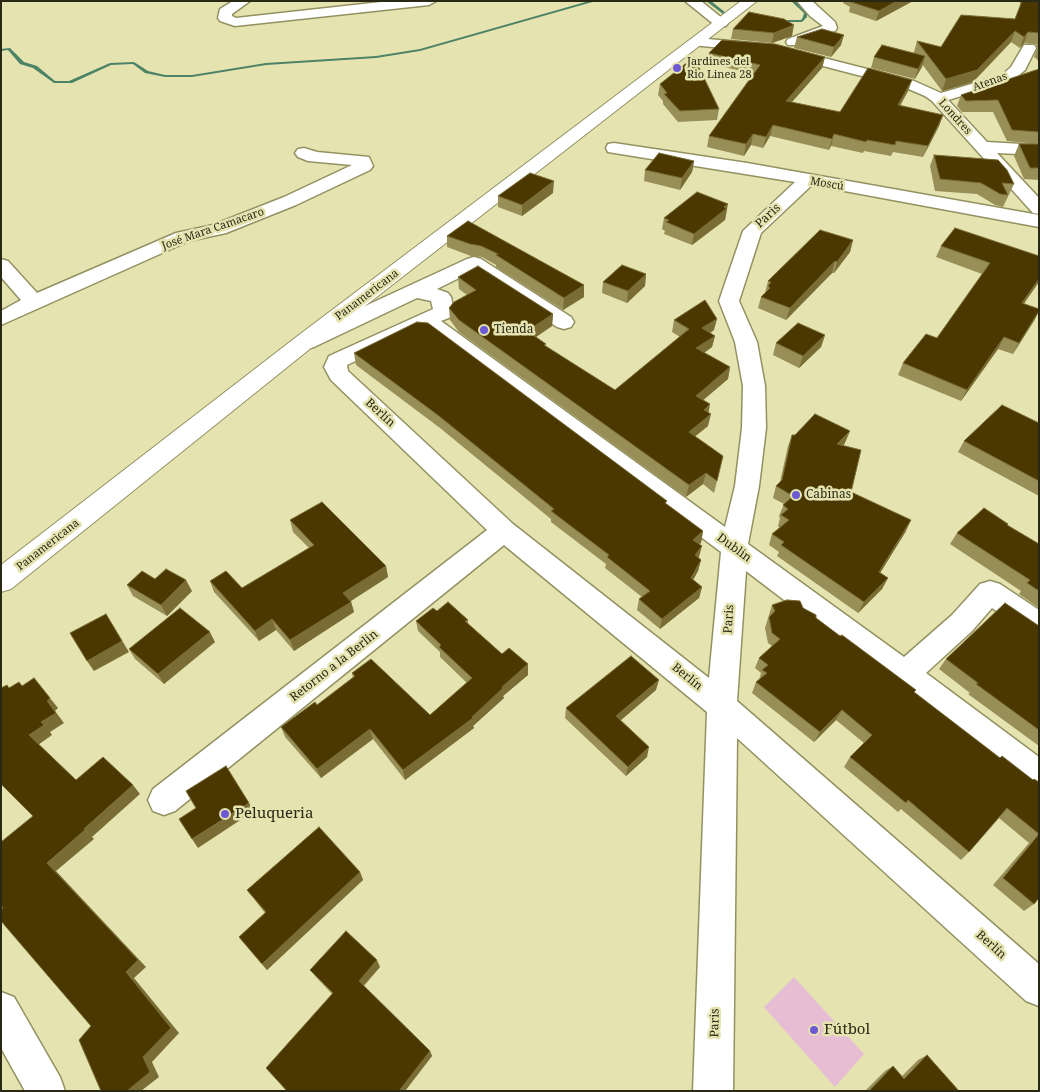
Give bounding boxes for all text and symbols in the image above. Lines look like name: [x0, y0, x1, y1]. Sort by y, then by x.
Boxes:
place label: Jardines del Rio Linea 28: [687, 55, 752, 81]
marker: Jardines del Rio Linea 28: [671, 62, 683, 74]
street label: Atenas: [971, 70, 1009, 94]
street label: Londres: [936, 97, 974, 137]
street label: Moscú: [809, 175, 845, 193]
street label: Paris: [753, 201, 783, 231]
street label: José Mara Camacaro: [160, 205, 266, 253]
street label: Panamericana: [333, 267, 401, 323]
place label: Tienda: [494, 323, 533, 337]
marker: Tienda: [478, 324, 490, 336]
street label: Berlín: [362, 396, 398, 430]
place label: Cabinas: [806, 488, 851, 502]
marker: Cabinas: [790, 489, 802, 501]
street label: Panamericana: [14, 516, 82, 574]
street label: Dublin: [714, 531, 754, 565]
street label: Paris: [721, 604, 737, 634]
street label: Retorno a la Berlin: [287, 627, 381, 705]
street label: Berlín: [669, 660, 705, 694]
place label: Peluqueria: [235, 805, 313, 823]
marker: Peluqueria: [219, 808, 231, 820]
street label: Berlín: [973, 928, 1009, 962]
street label: Paris: [708, 1008, 722, 1038]
place label: Fútbol: [824, 1021, 870, 1039]
marker: Fútbol: [808, 1024, 820, 1036]

